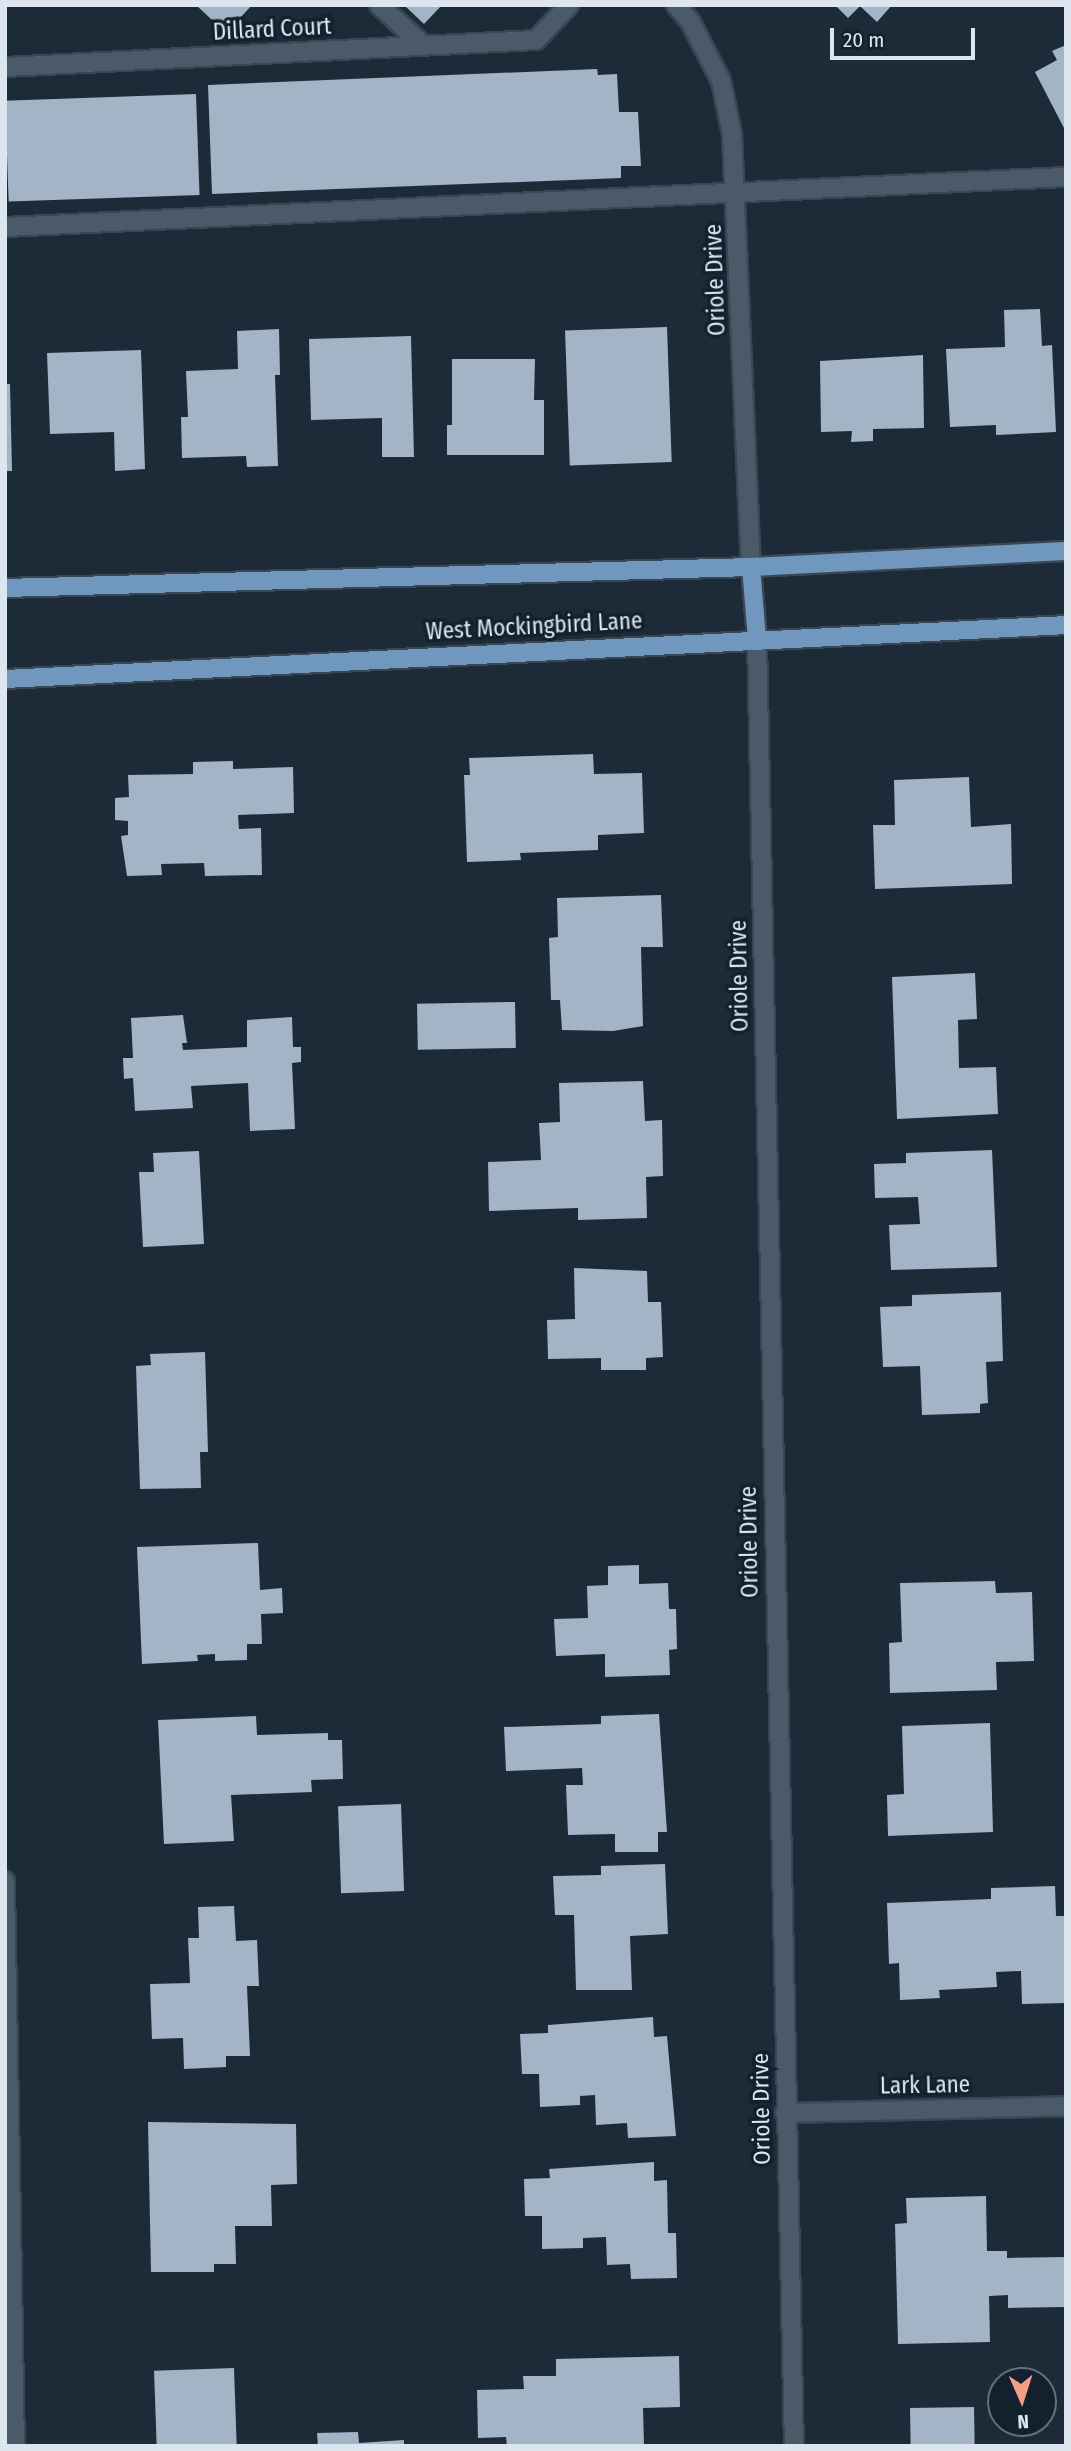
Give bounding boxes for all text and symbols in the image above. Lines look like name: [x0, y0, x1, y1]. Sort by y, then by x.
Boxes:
street label: Dillard Court: [212, 12, 332, 46]
scale bar: [833, 14, 978, 58]
text: 20 m: [843, 27, 884, 53]
street label: Oriole Drive: [699, 224, 731, 336]
street label: West Mockingbird Lane: [425, 607, 643, 645]
street label: Oriole Drive: [724, 920, 754, 1032]
street label: Oriole Drive: [734, 1486, 764, 1598]
street label: Oriole Drive: [746, 2053, 776, 2165]
street label: Lark Lane: [880, 2070, 970, 2100]
north arrow: [987, 2367, 1057, 2437]
text: N: [1017, 2410, 1029, 2433]

